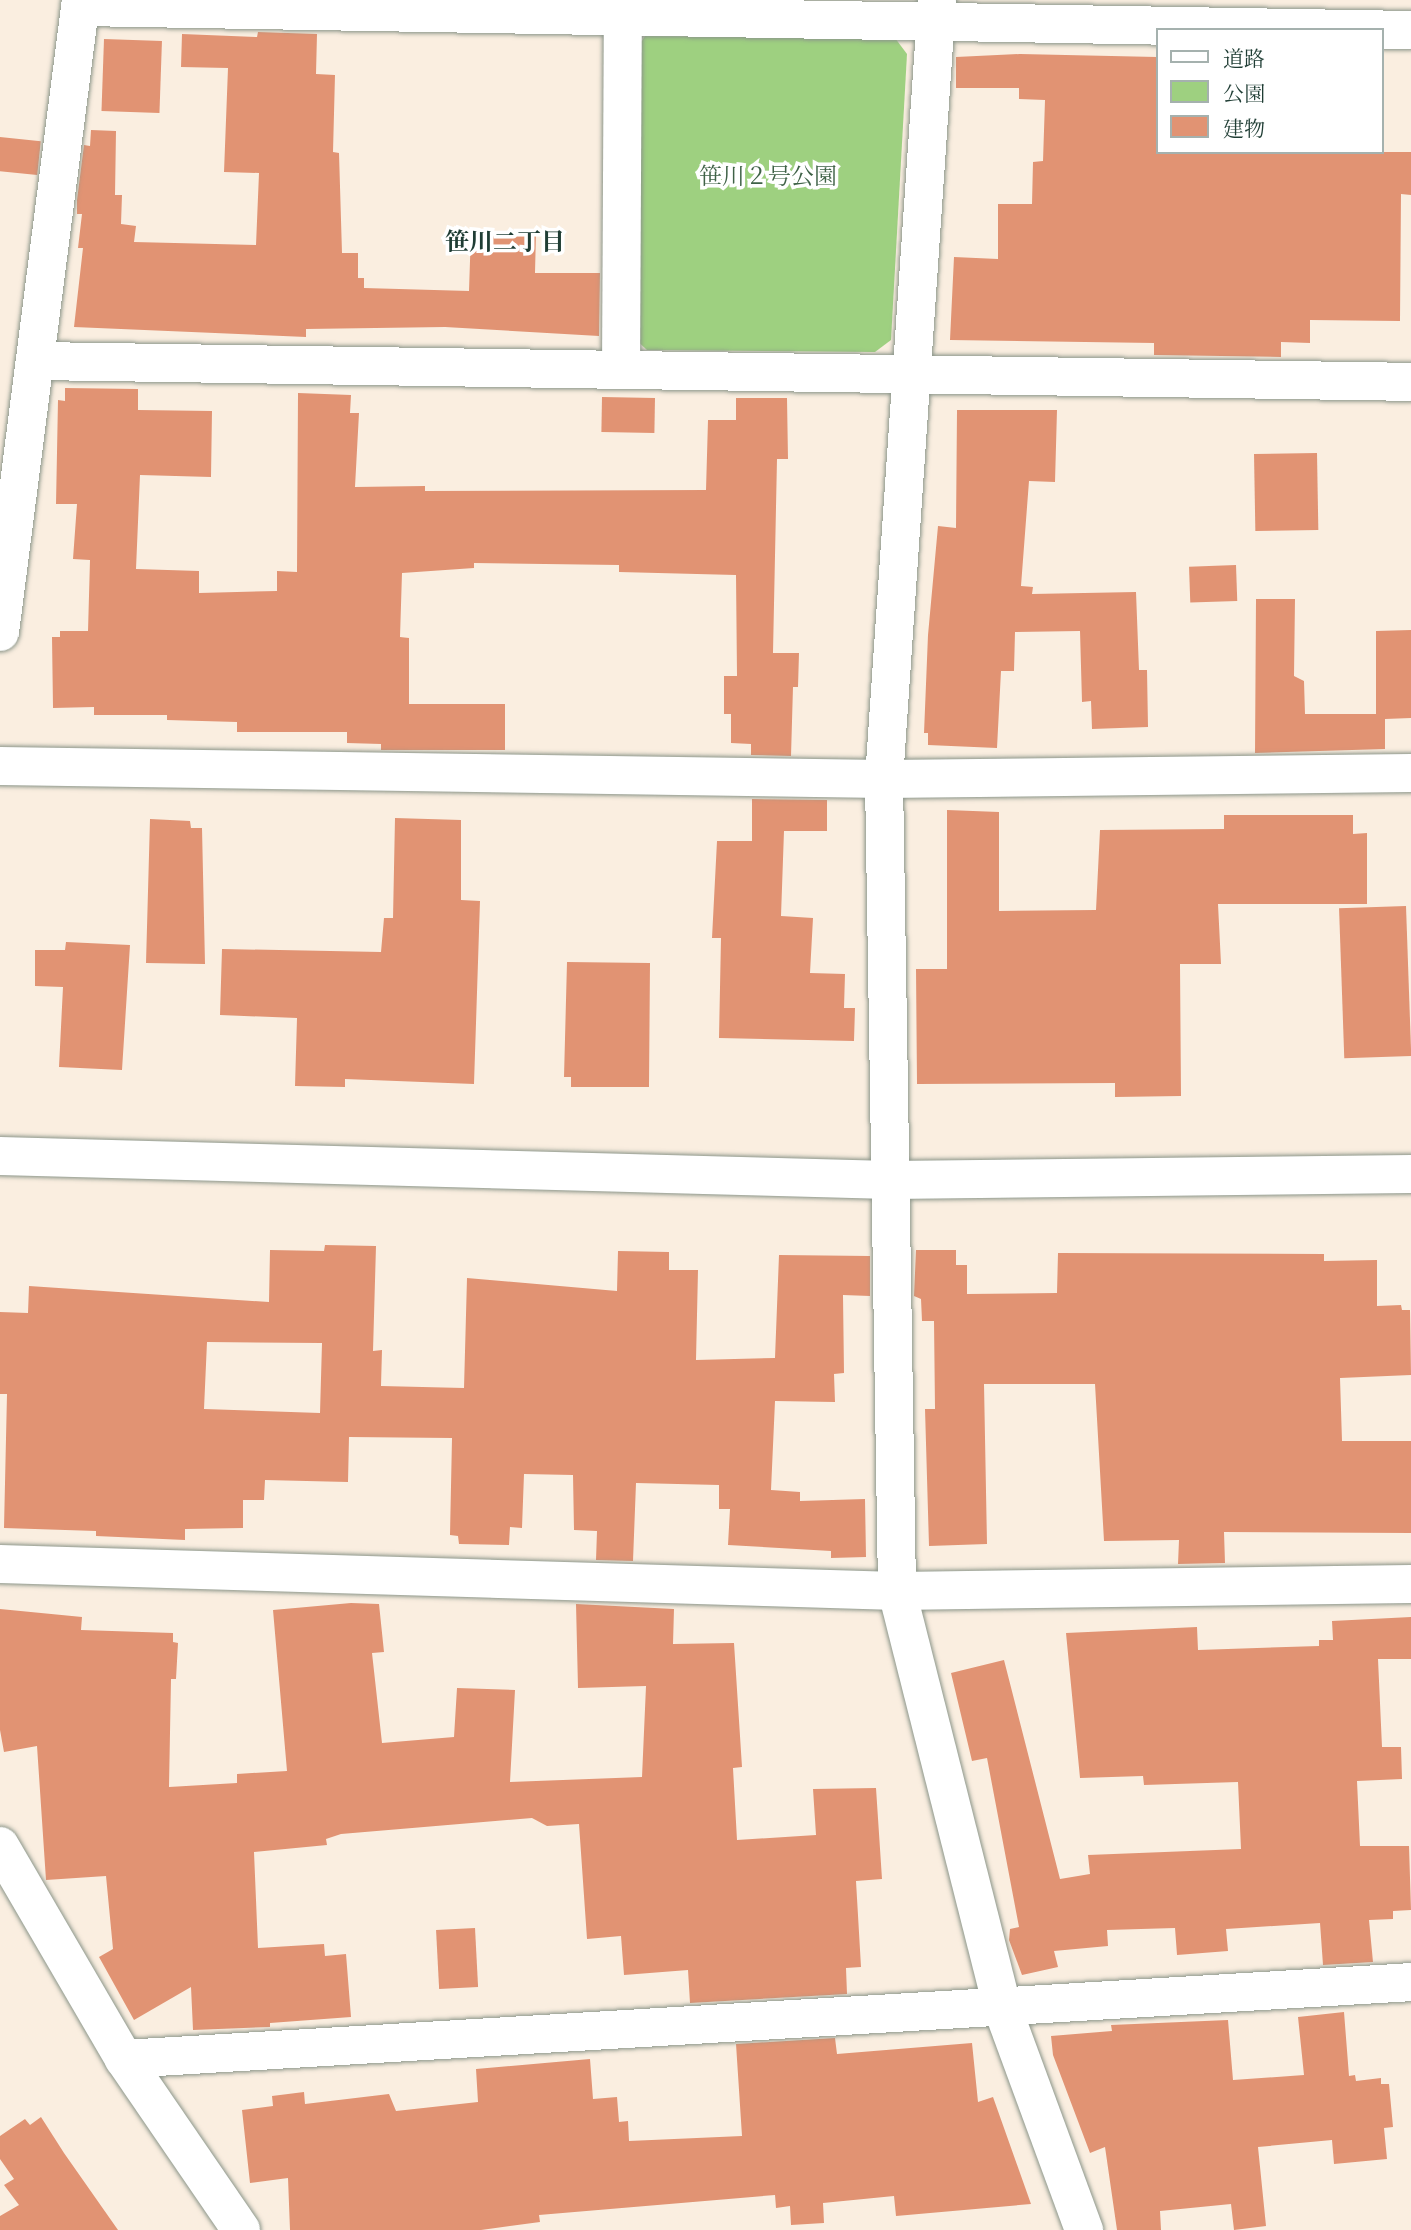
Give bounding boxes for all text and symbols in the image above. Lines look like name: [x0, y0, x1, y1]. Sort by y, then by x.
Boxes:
legend: [1156, 28, 1383, 154]
text: 道路: [1223, 47, 1265, 71]
text: 公園: [1223, 82, 1265, 106]
text: 建物: [1223, 117, 1265, 141]
park label: 笹川２号公園: [699, 163, 837, 191]
district label: 笹川二丁目: [445, 229, 565, 257]

